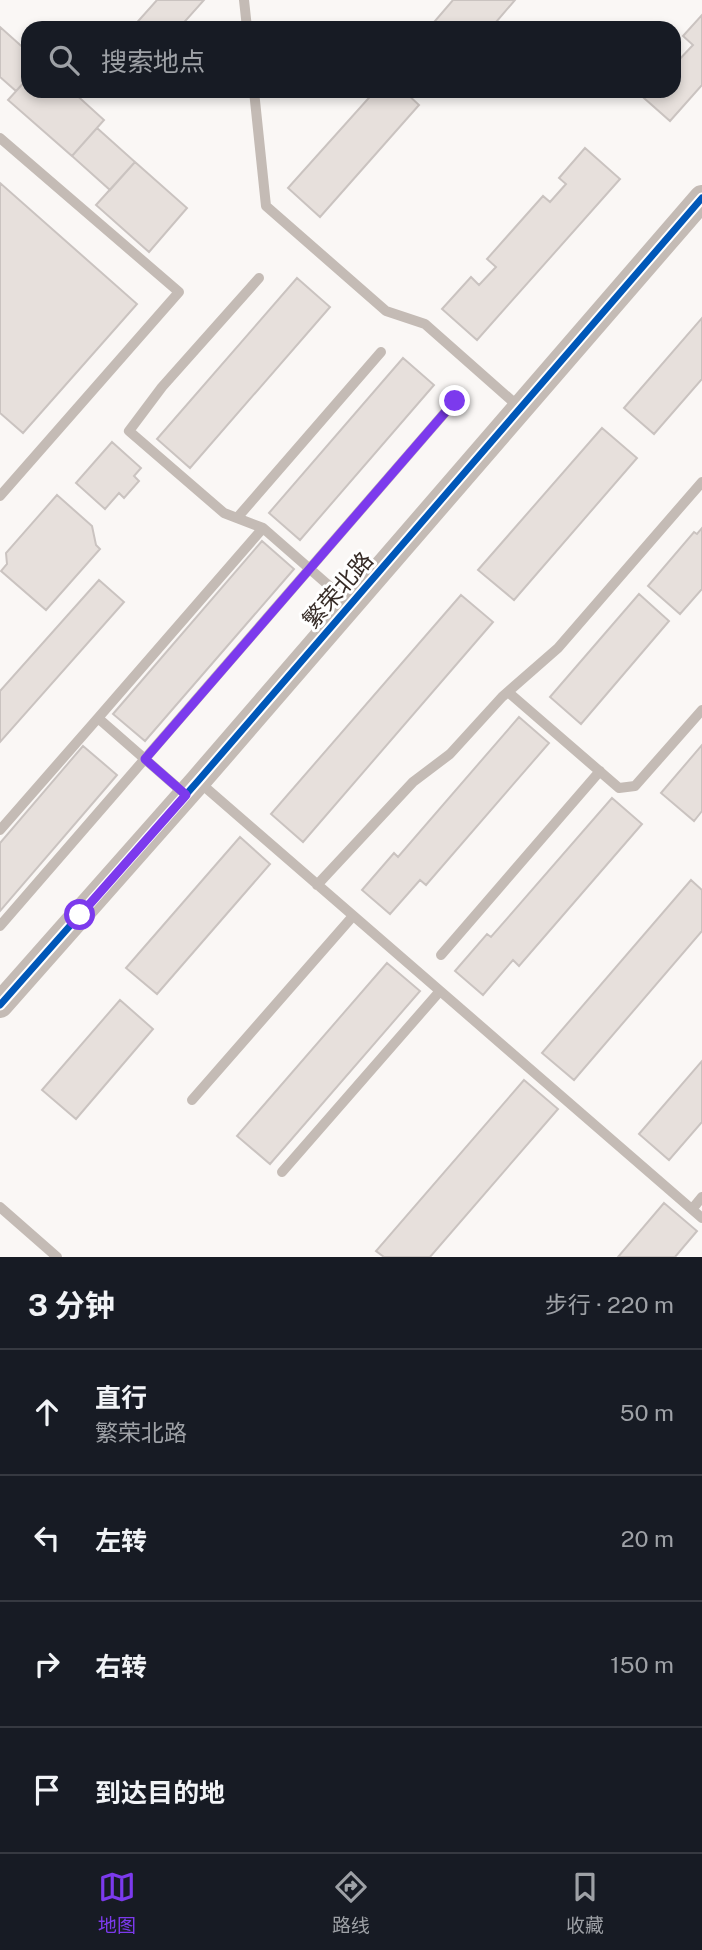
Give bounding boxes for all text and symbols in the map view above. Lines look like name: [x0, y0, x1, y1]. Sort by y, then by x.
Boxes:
search box: [21, 21, 681, 98]
icon: search: [45, 41, 83, 79]
text: 搜索地点: [101, 46, 205, 77]
route end: [439, 385, 470, 416]
street label: 繁荣北路: [297, 546, 378, 633]
route start: [64, 899, 95, 930]
text: 3 分钟: [28, 1287, 115, 1323]
text: 步行 · 220 m: [545, 1291, 674, 1318]
text: 直行: [95, 1382, 147, 1413]
icon: ahead: [28, 1393, 66, 1431]
text: 50 m: [620, 1399, 674, 1426]
text: 繁荣北路: [95, 1419, 187, 1446]
icon: left: [28, 1519, 66, 1557]
text: 左转: [95, 1525, 147, 1556]
text: 20 m: [621, 1525, 674, 1552]
icon: right: [28, 1645, 66, 1683]
text: 右转: [95, 1651, 147, 1682]
text: 150 m: [610, 1651, 674, 1678]
icon: arrive: [28, 1771, 66, 1809]
text: 到达目的地: [95, 1777, 225, 1808]
tab: 地图: [98, 1868, 136, 1937]
tab: 路线: [332, 1868, 370, 1937]
tab: 收藏: [566, 1868, 604, 1937]

